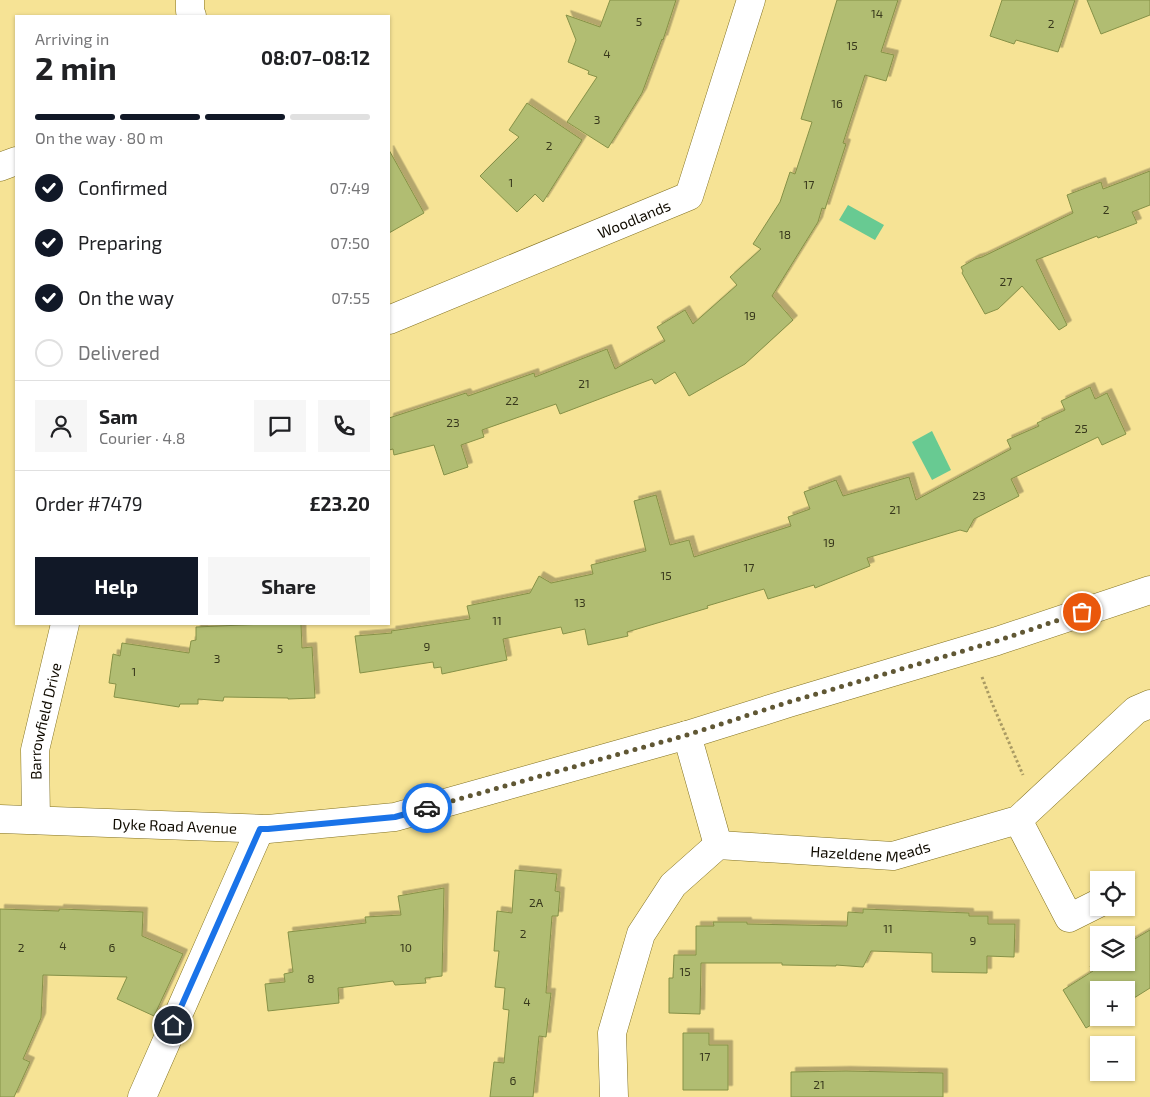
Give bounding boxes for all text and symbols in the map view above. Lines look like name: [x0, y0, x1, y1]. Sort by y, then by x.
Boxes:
house number: 14: [871, 6, 883, 20]
house number: 5: [636, 14, 642, 28]
house number: 2: [1048, 16, 1055, 30]
text: Arriving in: [35, 29, 109, 48]
house number: 15: [846, 38, 858, 52]
text: 08:07–08:12: [261, 46, 370, 69]
house number: 4: [603, 46, 611, 60]
text: 2 min: [35, 48, 117, 86]
house number: 16: [831, 96, 843, 110]
house number: 3: [594, 112, 600, 126]
text: On the way · 80 m: [35, 128, 163, 147]
house number: 2: [546, 138, 553, 152]
icon: check: [35, 174, 63, 202]
house number: 1: [509, 175, 513, 189]
text: Confirmed: [78, 176, 168, 199]
house number: 17: [804, 177, 814, 191]
text: 07:49: [329, 178, 370, 197]
street label: Woodlands: [595, 196, 673, 242]
house number: 2: [1103, 202, 1110, 216]
house number: 18: [779, 227, 791, 241]
icon: check: [35, 229, 63, 257]
text: Preparing: [78, 231, 162, 254]
text: 07:50: [330, 233, 370, 252]
house number: 27: [1000, 274, 1012, 288]
icon: check: [35, 284, 63, 312]
text: On the way: [78, 286, 174, 309]
text: 07:55: [331, 288, 370, 307]
house number: 19: [744, 308, 756, 322]
text: Delivered: [78, 341, 160, 364]
house number: 21: [578, 376, 590, 390]
house number: 22: [505, 393, 519, 407]
button: person: [35, 400, 87, 452]
button: chat: [254, 400, 306, 452]
button: phone: [318, 400, 370, 452]
text: Sam: [99, 405, 138, 428]
house number: 23: [446, 415, 460, 429]
house number: 25: [1074, 421, 1088, 435]
text: Courier · 4.8: [99, 428, 186, 447]
house number: 23: [972, 488, 986, 502]
text: Order #7479: [35, 492, 143, 515]
text: £23.20: [309, 492, 370, 515]
house number: 21: [889, 502, 901, 516]
house number: 19: [823, 535, 835, 549]
button: Help: [35, 557, 198, 615]
button: Share: [208, 557, 370, 615]
house number: 17: [744, 560, 754, 574]
house number: 15: [660, 568, 672, 582]
pin: [1061, 591, 1103, 633]
house number: 13: [574, 595, 586, 609]
icon: bag: [1068, 598, 1096, 626]
house number: 11: [492, 613, 502, 627]
house number: 9: [424, 639, 431, 653]
house number: 5: [277, 641, 283, 655]
house number: 3: [214, 651, 220, 665]
street label: Barrowfield Drive: [26, 661, 65, 780]
house number: 1: [132, 664, 136, 678]
courier: [402, 783, 452, 833]
icon: car: [413, 794, 441, 822]
street label: Dyke Road Avenue: [112, 814, 237, 837]
street label: Hazeldene Meads: [810, 837, 932, 865]
map controls: [1090, 871, 1135, 1081]
button: locate: [1090, 871, 1135, 916]
house number: 2A: [529, 895, 544, 909]
house number: 11: [883, 921, 893, 935]
house number: 2: [520, 926, 527, 940]
button: layers: [1090, 926, 1135, 971]
house number: 9: [970, 933, 977, 947]
house number: 4: [59, 938, 67, 952]
house number: 2: [18, 940, 25, 954]
house number: 6: [109, 940, 116, 954]
house number: 10: [400, 940, 412, 954]
house number: 15: [679, 964, 691, 978]
house number: 8: [307, 971, 315, 985]
button: +: [1090, 981, 1135, 1026]
house number: 4: [523, 994, 531, 1008]
pin: [152, 1004, 194, 1046]
icon: home: [159, 1011, 187, 1039]
button: −: [1090, 1036, 1135, 1081]
house number: 17: [700, 1049, 710, 1063]
house number: 6: [510, 1073, 517, 1087]
house number: 21: [813, 1077, 825, 1091]

